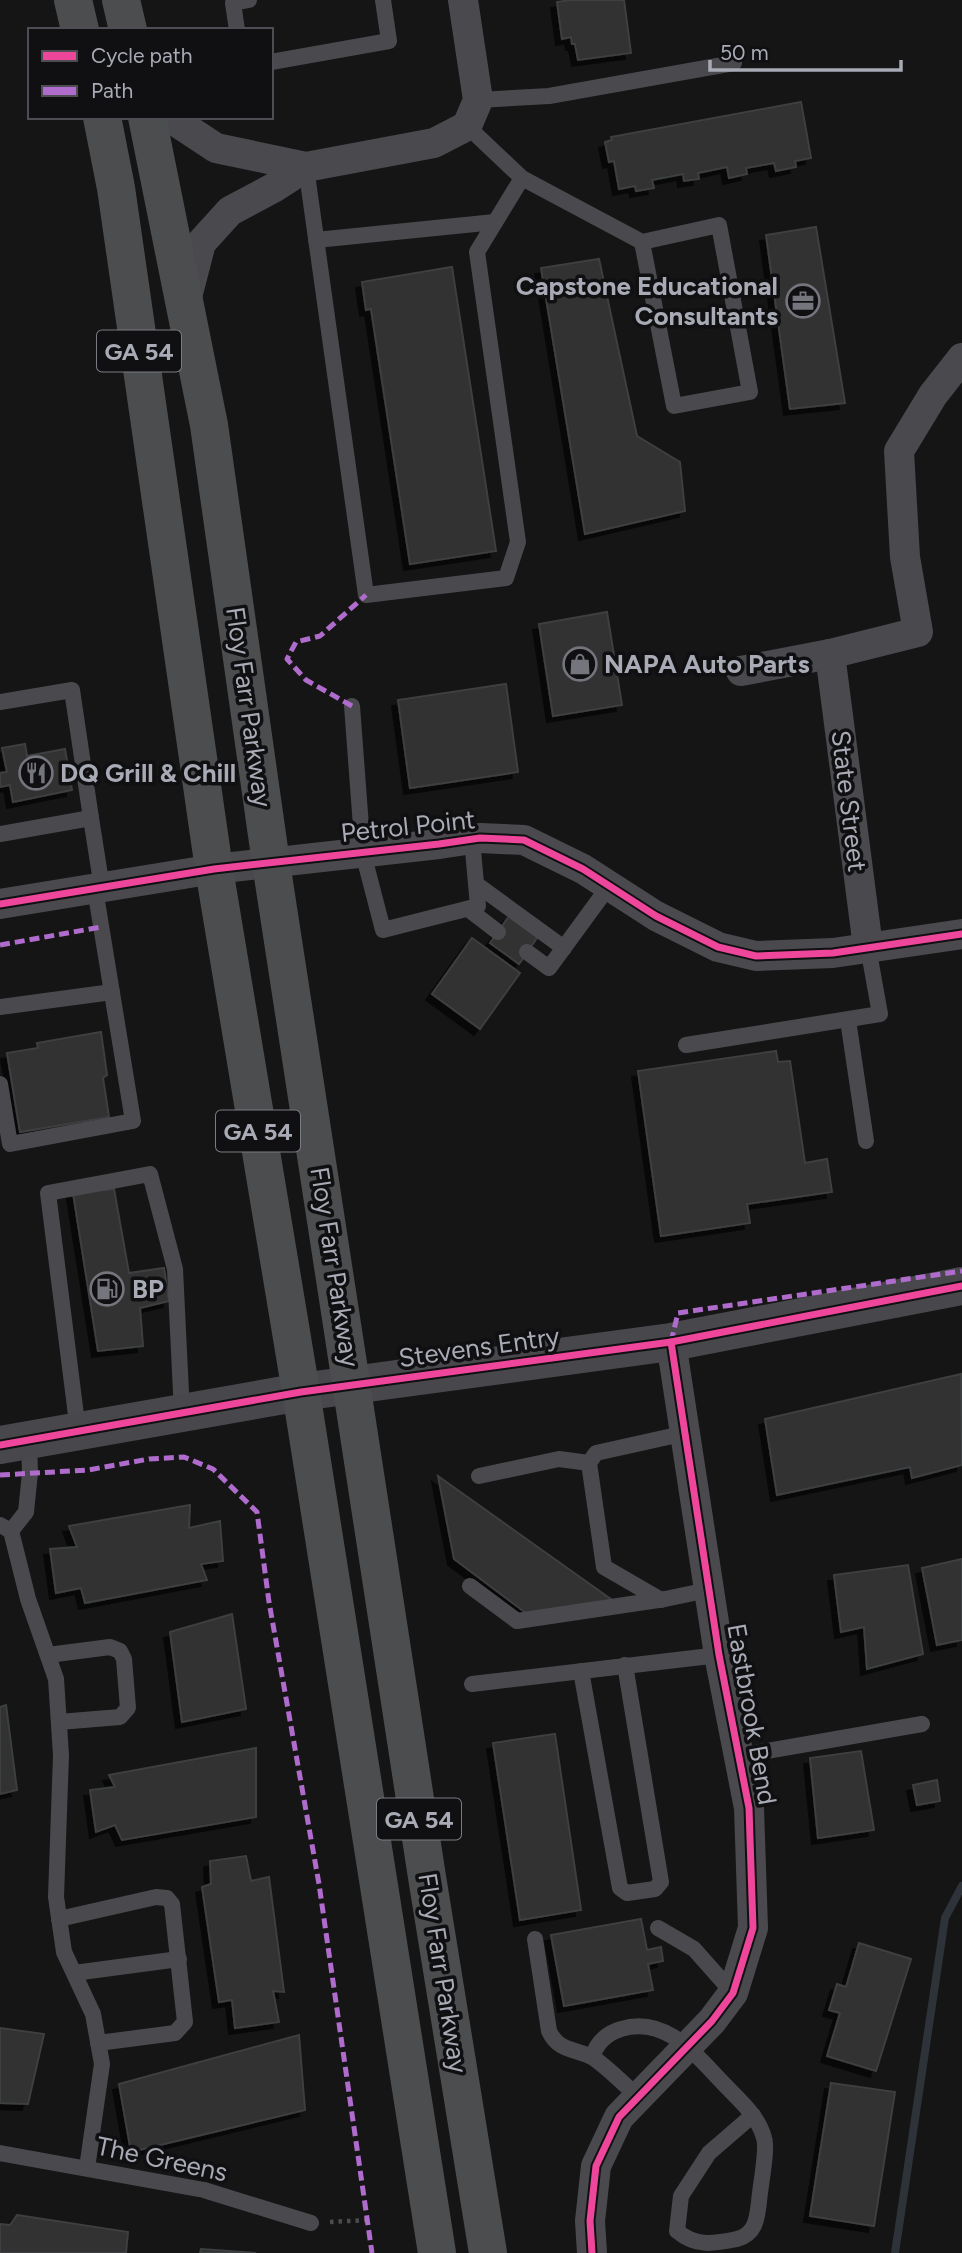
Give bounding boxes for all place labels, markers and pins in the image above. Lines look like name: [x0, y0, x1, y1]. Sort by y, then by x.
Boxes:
place label: Capstone Educational Consultants: [516, 270, 778, 332]
office icon: Capstone Educational Consultants: [784, 282, 822, 320]
shop icon: NAPA Auto Parts: [561, 645, 599, 683]
place label: NAPA Auto Parts: [604, 648, 810, 680]
restaurant icon: DQ Grill & Chill: [17, 754, 55, 792]
place label: DQ Grill & Chill: [60, 757, 236, 789]
fuel station icon: BP: [88, 1270, 126, 1308]
place label: BP: [132, 1273, 164, 1305]

